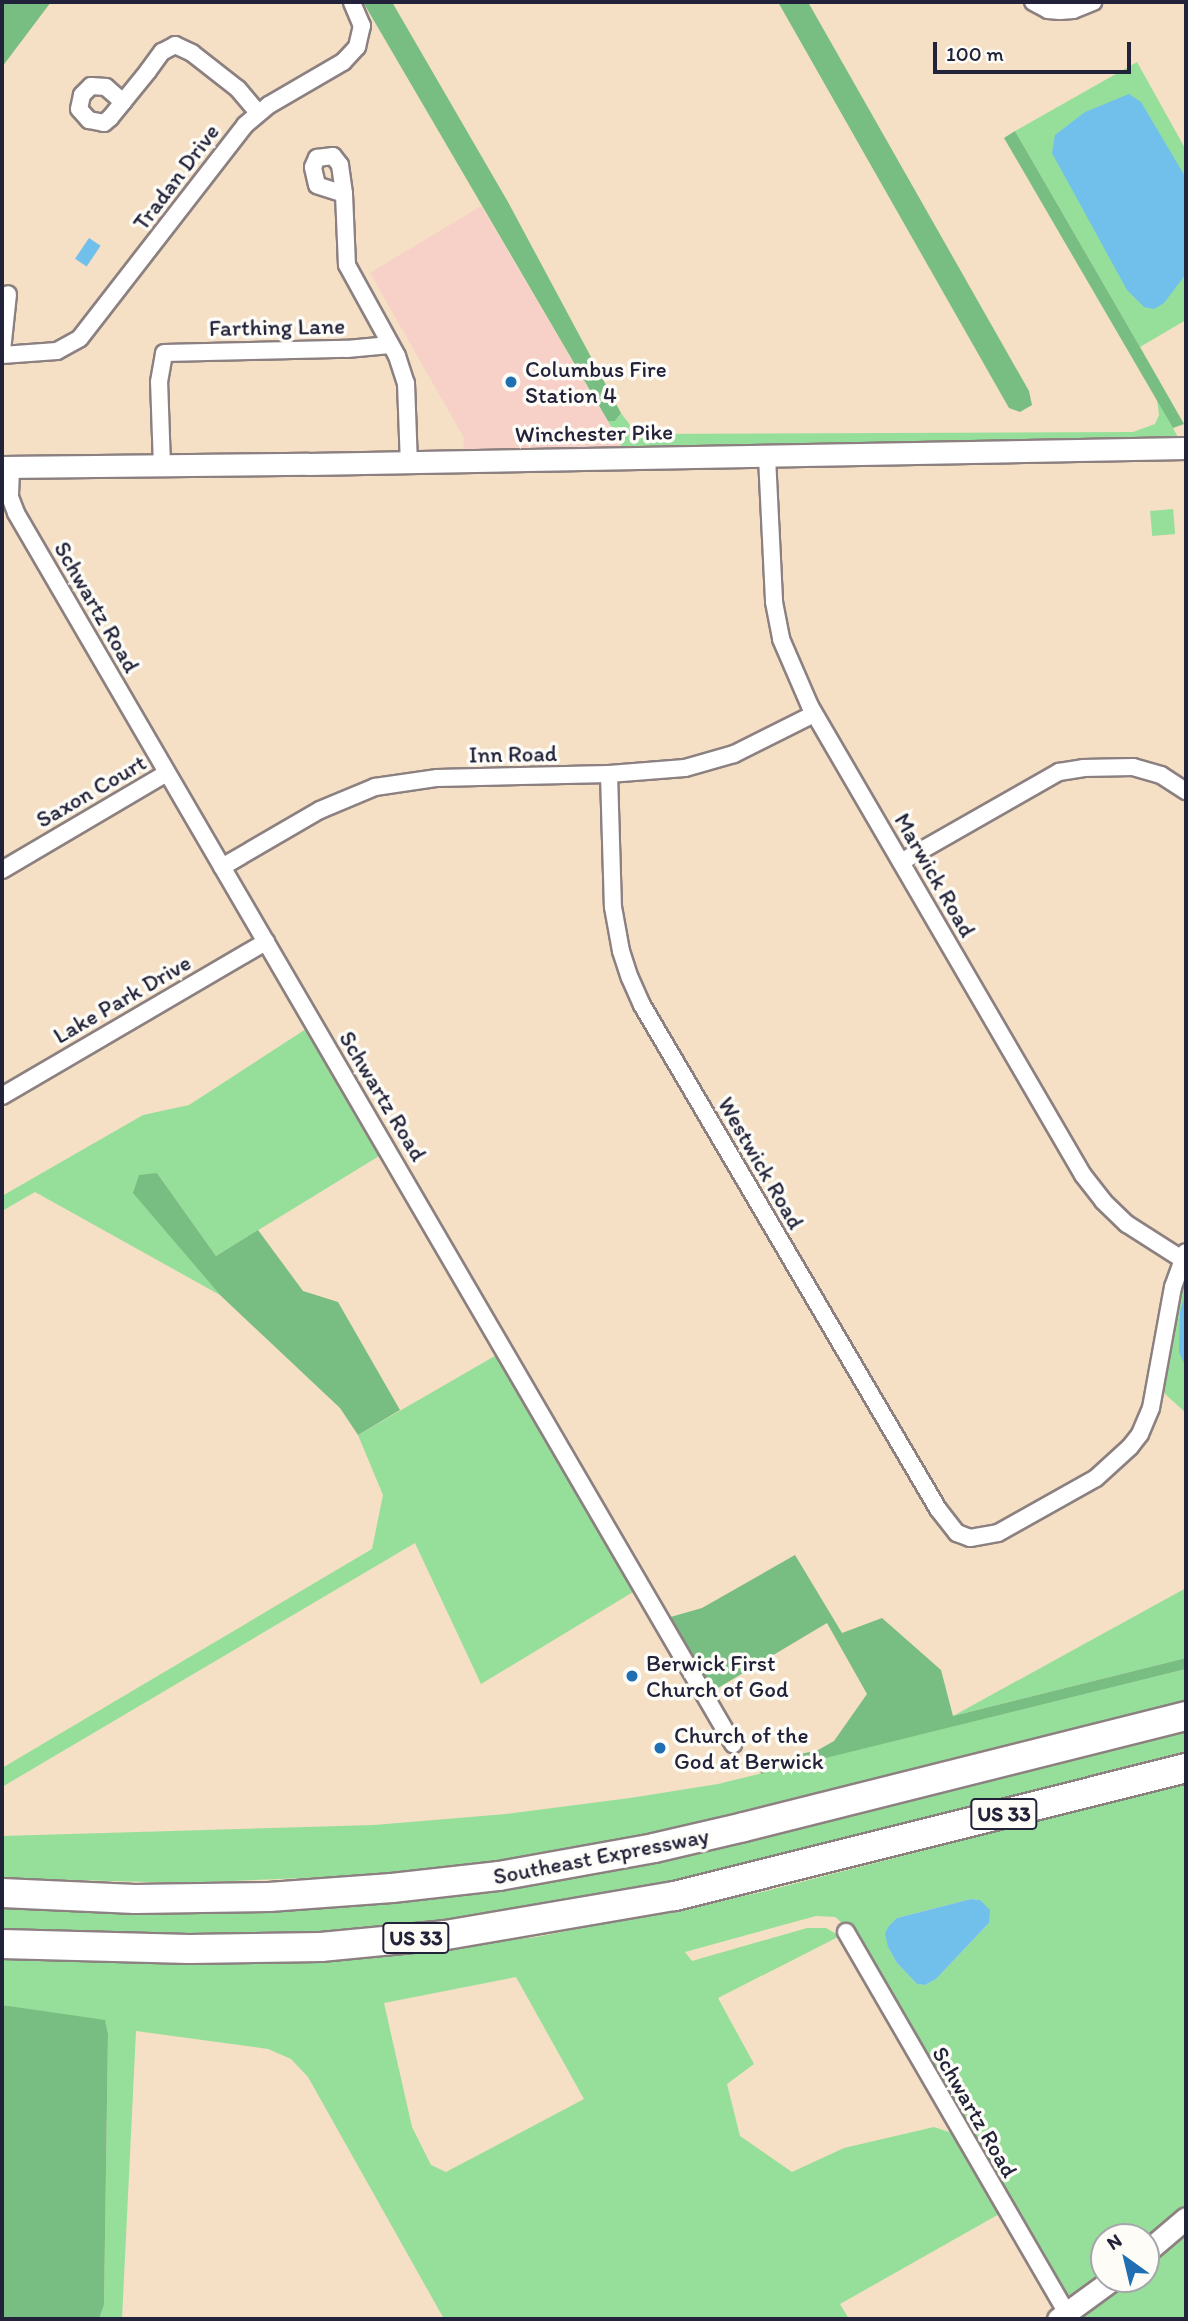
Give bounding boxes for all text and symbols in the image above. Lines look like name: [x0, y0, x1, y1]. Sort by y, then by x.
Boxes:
scale bar: [936, 28, 1134, 72]
text: 100 m: [946, 41, 1004, 66]
street label: Tradan Drive: [127, 118, 225, 236]
street label: Farthing Lane: [209, 312, 345, 342]
place label: Columbus Fire Station 4: [525, 355, 667, 409]
marker: Columbus Fire Station 4: [503, 374, 519, 390]
street label: Winchester Pike: [515, 418, 673, 448]
street label: Schwartz Road: [48, 537, 146, 677]
street label: Inn Road: [468, 739, 558, 769]
street label: Saxon Court: [31, 748, 151, 834]
street label: Marwick Road: [889, 808, 981, 942]
street label: Lake Park Drive: [48, 949, 196, 1049]
street label: Schwartz Road: [334, 1026, 432, 1166]
street label: Westwick Road: [712, 1092, 810, 1234]
place label: Berwick First Church of God: [646, 1649, 789, 1703]
marker: Berwick First Church of God: [624, 1668, 640, 1684]
place label: Church of the God at Berwick: [674, 1721, 824, 1775]
marker: Church of the God at Berwick: [652, 1740, 668, 1756]
road number: US 33: [969, 1797, 1039, 1832]
street label: Southeast Expressway: [491, 1822, 711, 1890]
road number: US 33: [381, 1920, 451, 1955]
street label: Schwartz Road: [926, 2042, 1024, 2182]
north arrow: [1090, 2223, 1160, 2293]
text: N: [1102, 2229, 1126, 2255]

